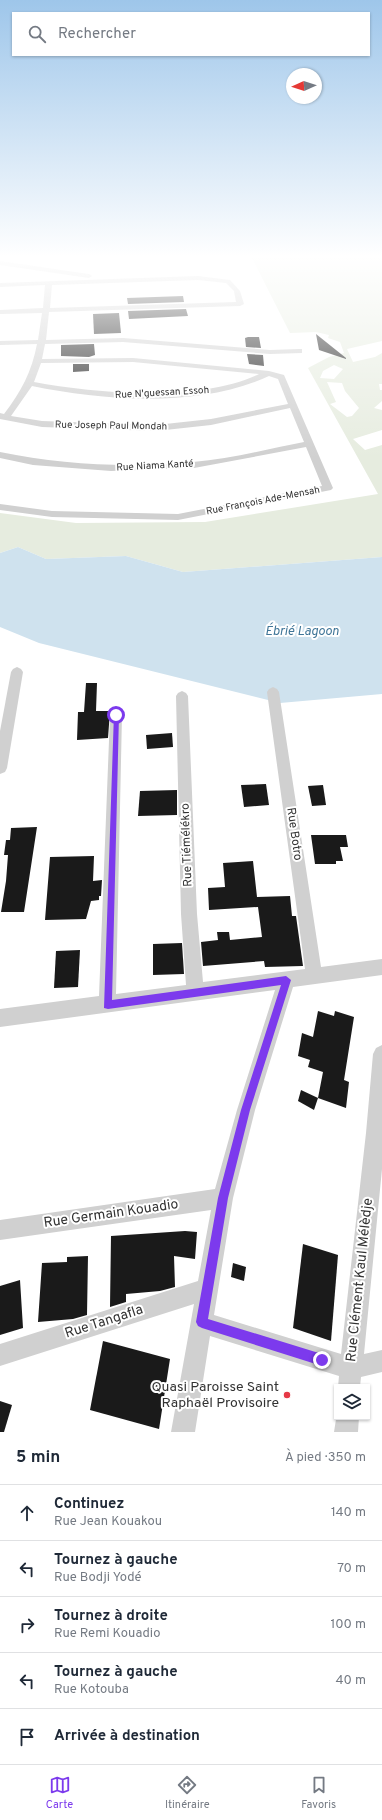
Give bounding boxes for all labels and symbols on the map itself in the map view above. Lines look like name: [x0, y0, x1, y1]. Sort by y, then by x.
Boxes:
north arrow: [286, 68, 322, 104]
street label: Rue N'guessan Essoh: [114, 384, 210, 402]
street label: Rue Joseph Paul Mondah: [55, 419, 167, 433]
street label: Rue Niama Kanté: [116, 457, 194, 475]
street label: Rue François Ade-Mensah: [205, 484, 321, 518]
water label: Ébrié Lagoon: [265, 622, 339, 640]
route start: [107, 706, 125, 724]
street label: Rue Tiémélékro: [178, 803, 196, 887]
street label: Rue Botro: [282, 806, 306, 862]
street label: Rue Germain Kouadio: [43, 1196, 180, 1232]
street label: Rue Clément Kaul Mélèdje: [343, 1197, 377, 1363]
street label: Rue Tangafla: [63, 1301, 145, 1343]
route end: [313, 1351, 331, 1369]
place label: Quasi Paroisse Saint Raphaël Provisoire: [151, 1379, 279, 1412]
marker: Quasi Paroisse Saint Raphaël Provisoire: [282, 1390, 292, 1400]

